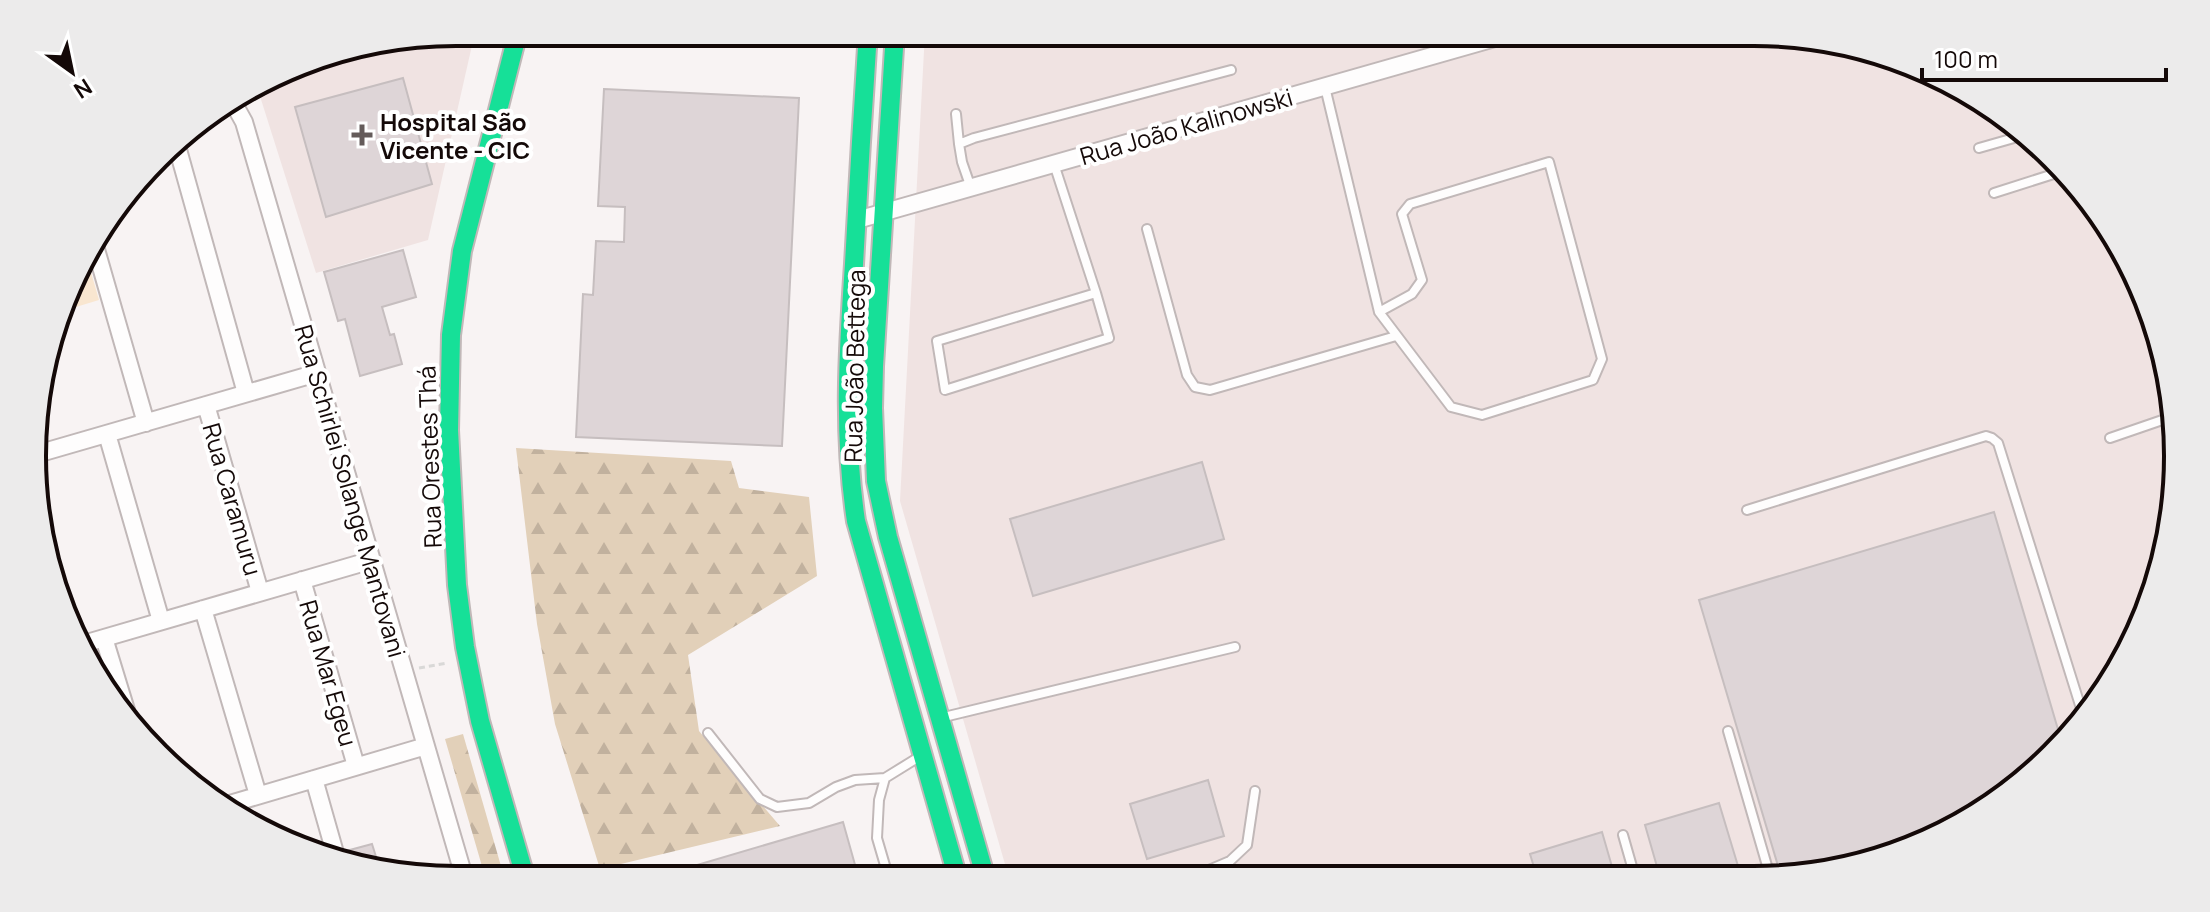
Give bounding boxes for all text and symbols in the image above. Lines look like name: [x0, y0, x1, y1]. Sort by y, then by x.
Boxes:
north arrow: [32, 32, 112, 112]
scale bar: [1922, 32, 2166, 82]
text: 100 m: [1934, 42, 1998, 75]
text: N: [68, 72, 98, 106]
street label: Rua João Kalinowski: [1076, 80, 1296, 172]
place label: Hospital São Vicente - CIC: [380, 105, 530, 166]
marker: Hospital São Vicente - CIC: [351, 124, 373, 146]
street label: Rua João Bettega: [836, 269, 872, 463]
street label: Rua Schirlei Solange Mantovani: [288, 321, 414, 661]
street label: Rua Orestes Thá: [409, 365, 449, 549]
street label: Rua Caramuru: [195, 419, 271, 579]
street label: Rua Mar Egeu: [292, 596, 366, 750]

